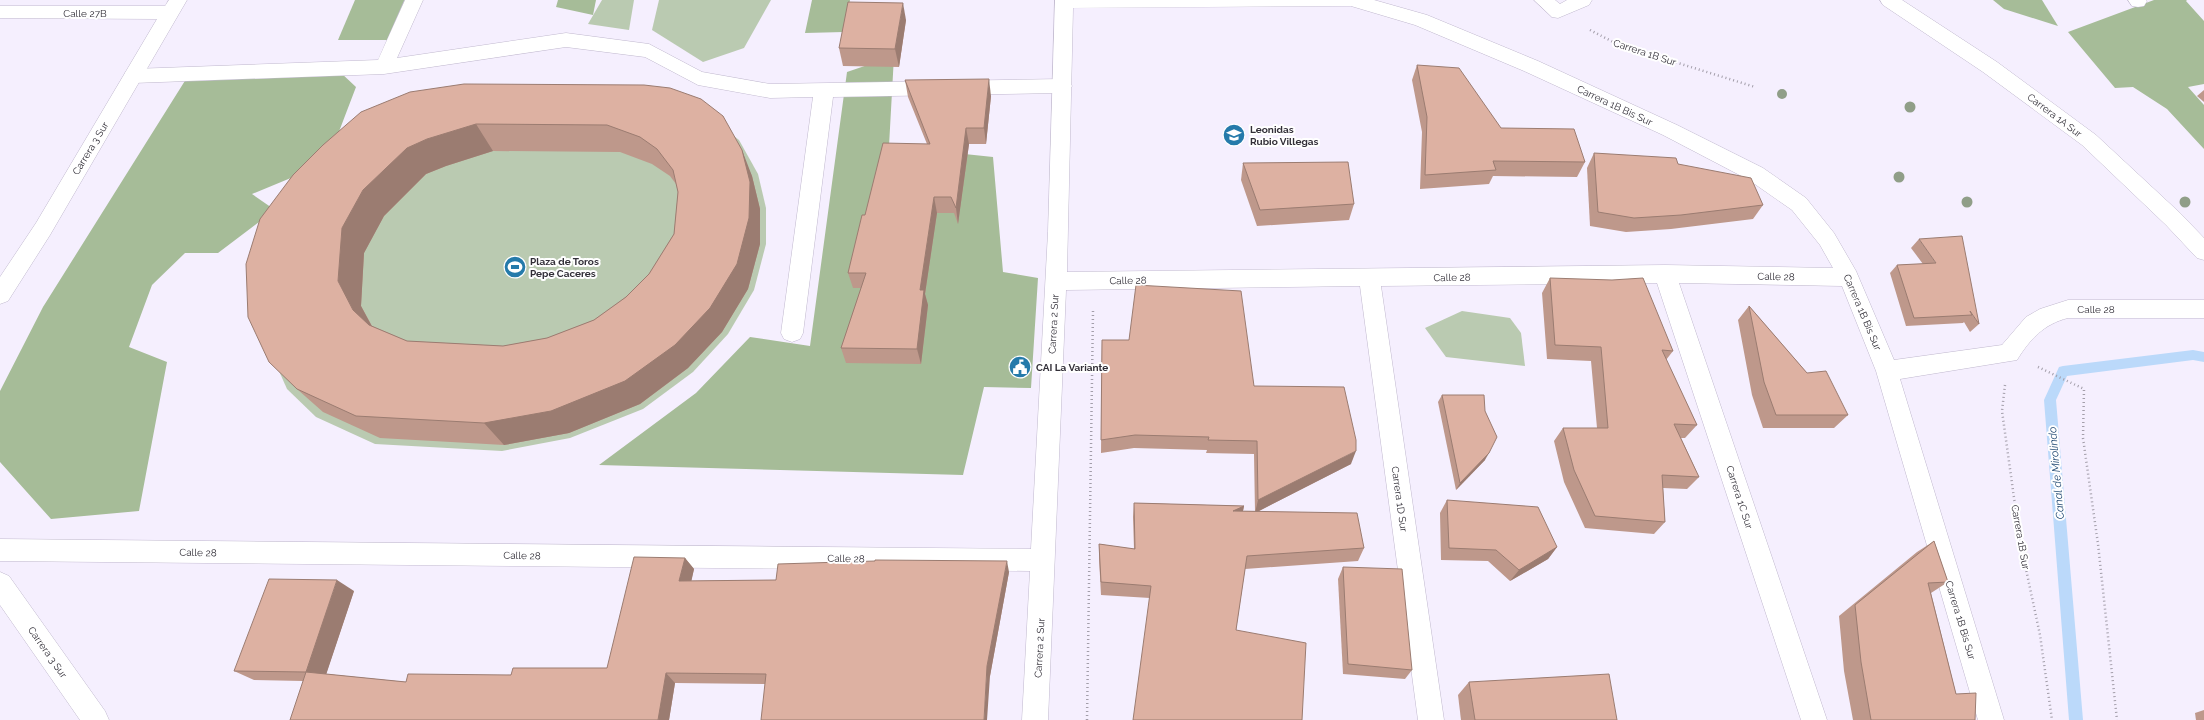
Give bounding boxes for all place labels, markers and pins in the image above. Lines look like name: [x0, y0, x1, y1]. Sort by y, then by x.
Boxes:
school or university icon: Leonidas Rubio Villegas: [1221, 122, 1247, 148]
place label: Leonidas Rubio Villegas: [1250, 124, 1318, 147]
sports icon: Plaza de Toros Pepe Caceres: [502, 254, 528, 280]
place label: Plaza de Toros Pepe Caceres: [530, 256, 599, 279]
public building icon: CAI La Variante: [1007, 354, 1033, 380]
place label: CAI La Variante: [1036, 362, 1108, 373]

